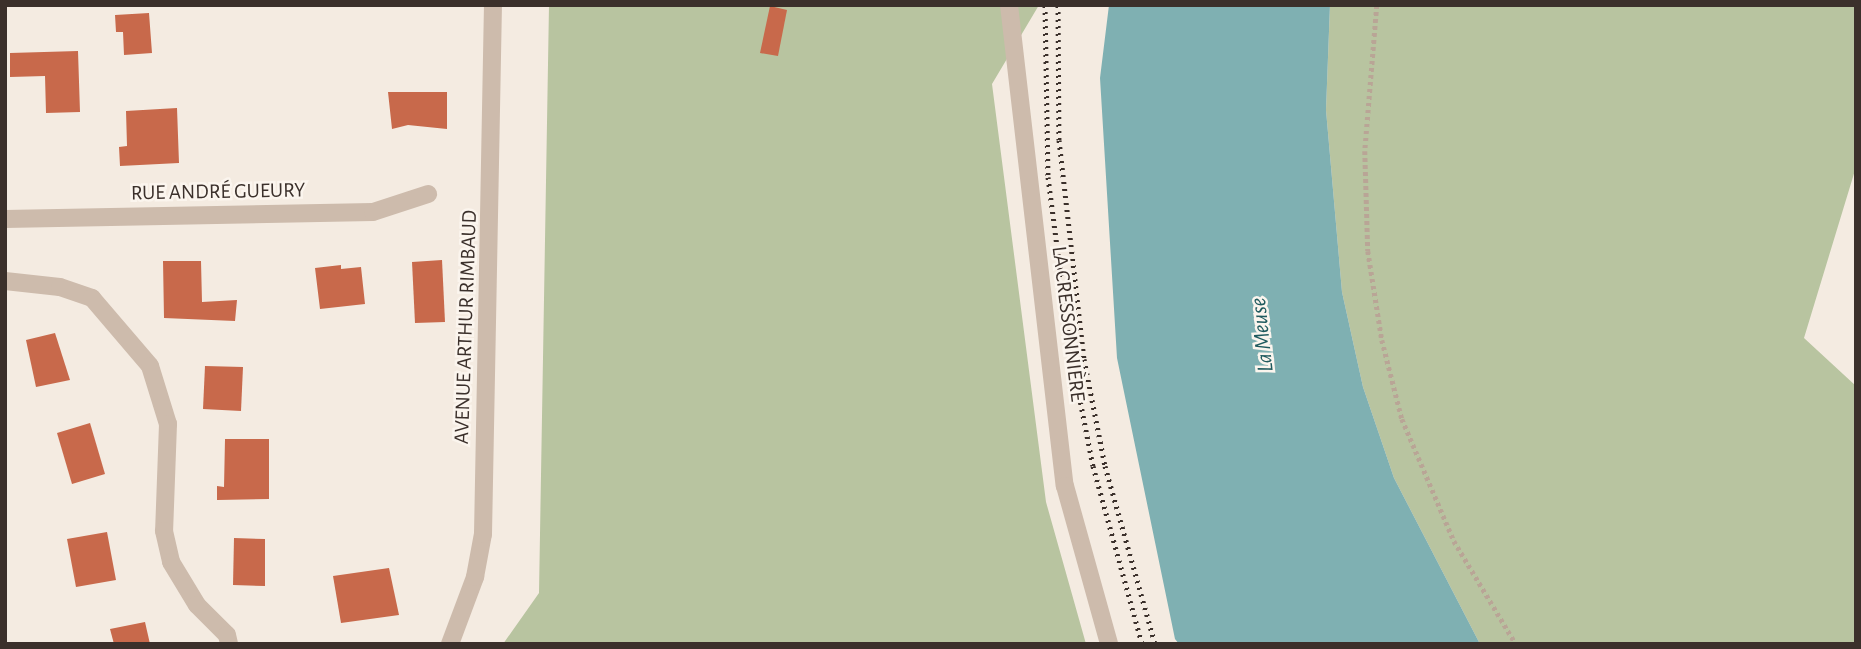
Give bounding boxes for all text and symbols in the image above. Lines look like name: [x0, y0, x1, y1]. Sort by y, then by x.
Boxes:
street label: RUE ANDRÉ GUEURY: [131, 178, 305, 206]
street label: AVENUE ARTHUR RIMBAUD: [449, 209, 483, 445]
street label: LA CRESSONNIÈRE: [1046, 245, 1090, 403]
water label: La Meuse: [1245, 296, 1281, 374]

